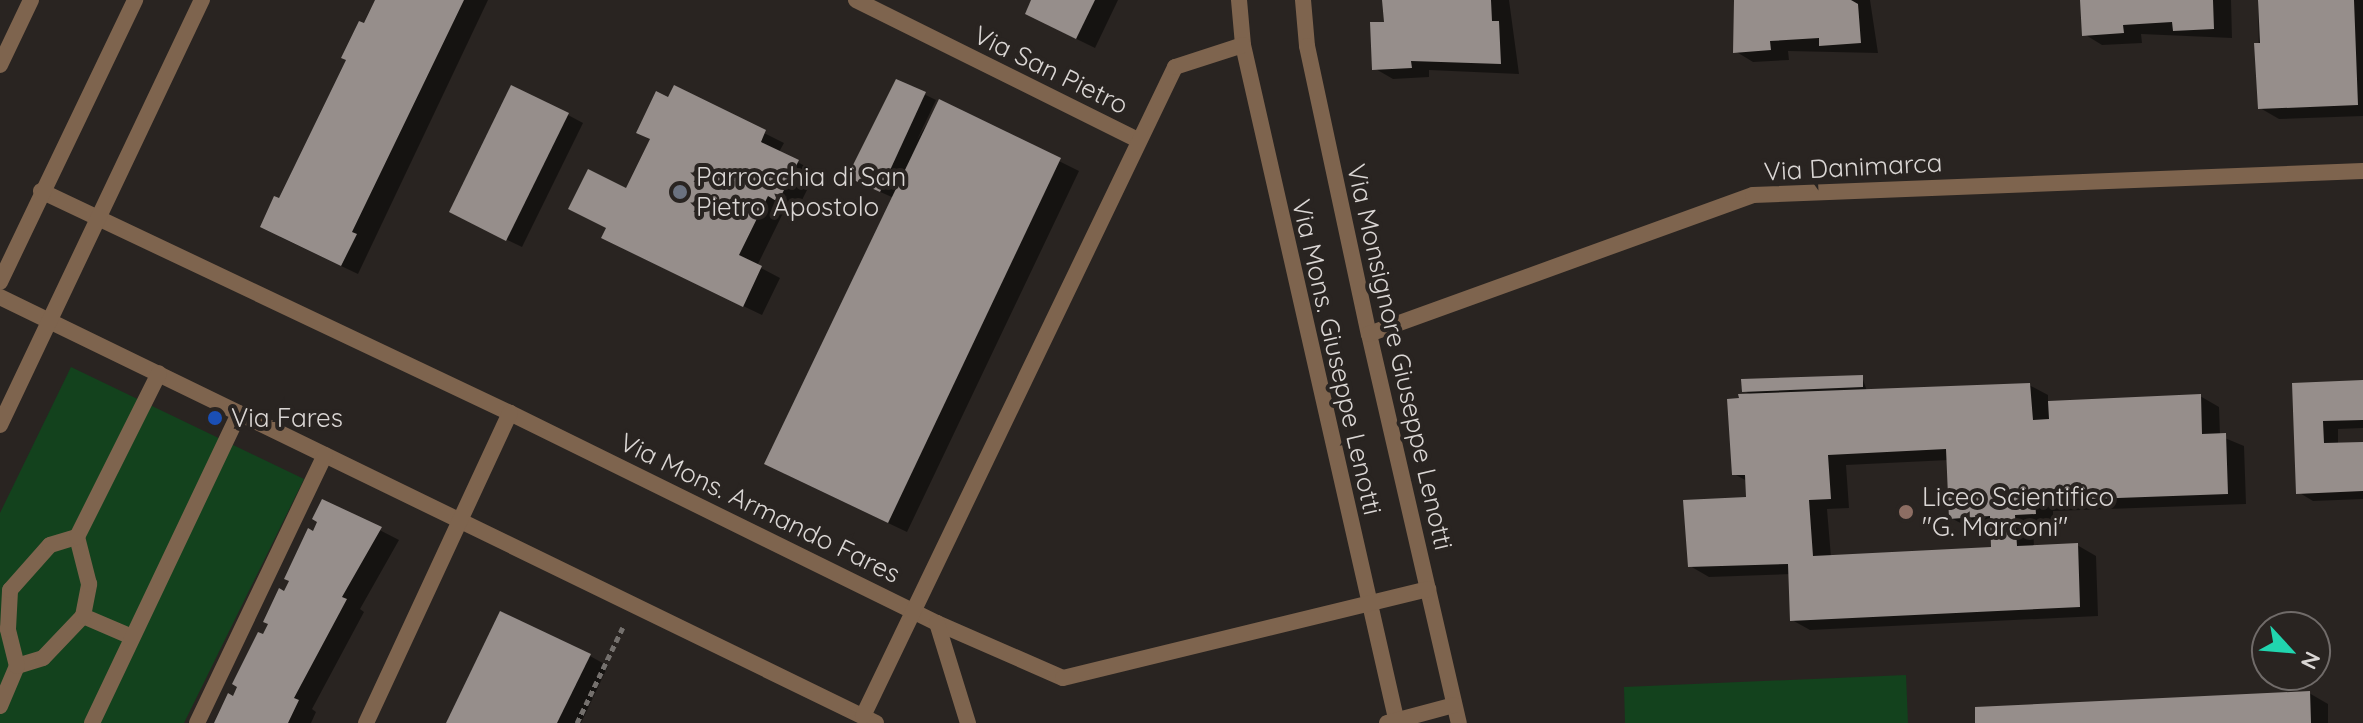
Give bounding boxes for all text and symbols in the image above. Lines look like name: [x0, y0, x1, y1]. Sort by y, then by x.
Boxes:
street label: Via San Pietro: [969, 19, 1133, 121]
street label: Via Danimarca: [1763, 147, 1943, 187]
place label: Parrocchia di San Pietro Apostolo: [696, 161, 906, 222]
street label: Via Monsignore Giuseppe Lenotti: [1340, 161, 1460, 553]
marker: Parrocchia di San Pietro Apostolo: [671, 183, 689, 201]
street label: Via Mons. Giuseppe Lenotti: [1285, 196, 1389, 518]
place label: Via Fares: [231, 402, 343, 434]
marker: Via Fares: [206, 409, 224, 427]
street label: Via Mons. Armando Fares: [615, 426, 905, 590]
place label: Liceo Scientifico "G. Marconi": [1922, 481, 2114, 542]
marker: Liceo Scientifico "G. Marconi": [1897, 503, 1915, 521]
north arrow: [2251, 611, 2331, 691]
text: N: [2295, 647, 2327, 674]

